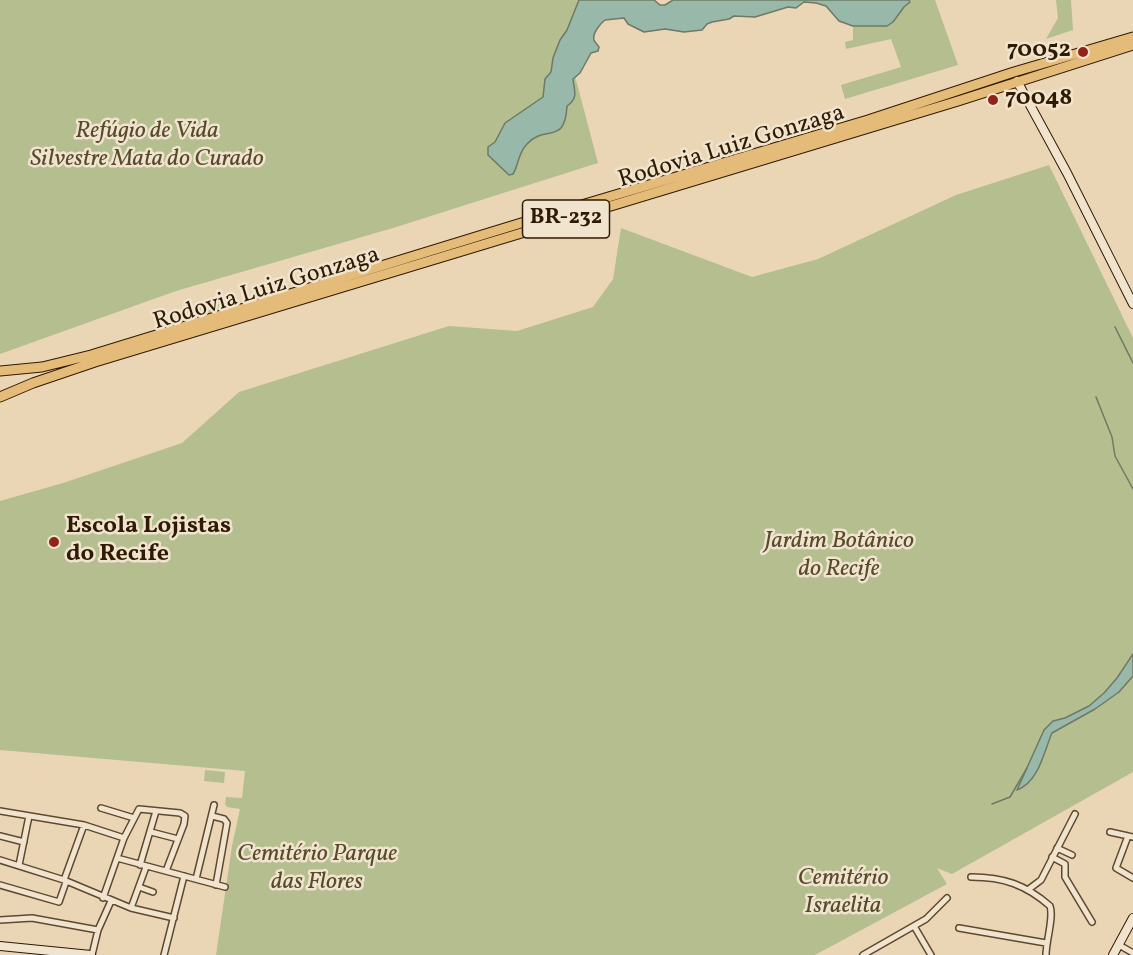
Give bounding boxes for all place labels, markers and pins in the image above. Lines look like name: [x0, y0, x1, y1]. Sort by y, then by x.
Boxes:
place label: 70052: [1007, 38, 1071, 66]
marker: 70052: [1076, 45, 1090, 59]
place label: 70048: [1005, 86, 1072, 114]
marker: 70048: [986, 93, 1000, 107]
place label: Escola Lojistas do Recife: [66, 514, 231, 570]
marker: Escola Lojistas do Recife: [47, 535, 61, 549]

